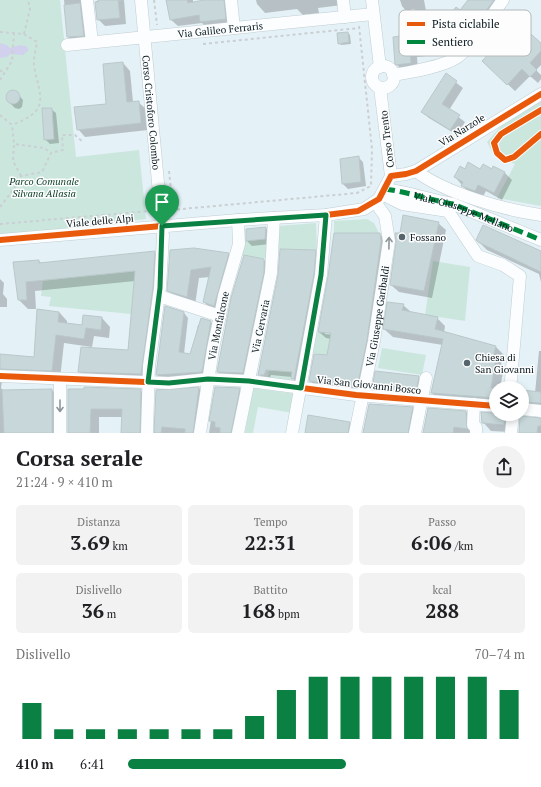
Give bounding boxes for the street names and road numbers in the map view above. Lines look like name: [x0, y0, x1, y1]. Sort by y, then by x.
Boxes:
street label: Via Galileo Ferraris: [177, 19, 264, 40]
street label: Corso Cristoforo Colombo: [140, 55, 163, 171]
street label: Corso Trento: [377, 109, 397, 168]
street label: Via Narzole: [437, 111, 487, 149]
street label: Viale Giuseppe Mellano: [412, 188, 516, 235]
street label: Viale delle Alpi: [66, 212, 134, 230]
street label: Via Giuseppe Garibaldi: [362, 265, 392, 368]
street label: Via Monfalcone: [205, 290, 232, 361]
street label: Via Cervaria: [248, 298, 272, 354]
street label: Via San Giovanni Bosco: [316, 373, 422, 397]

